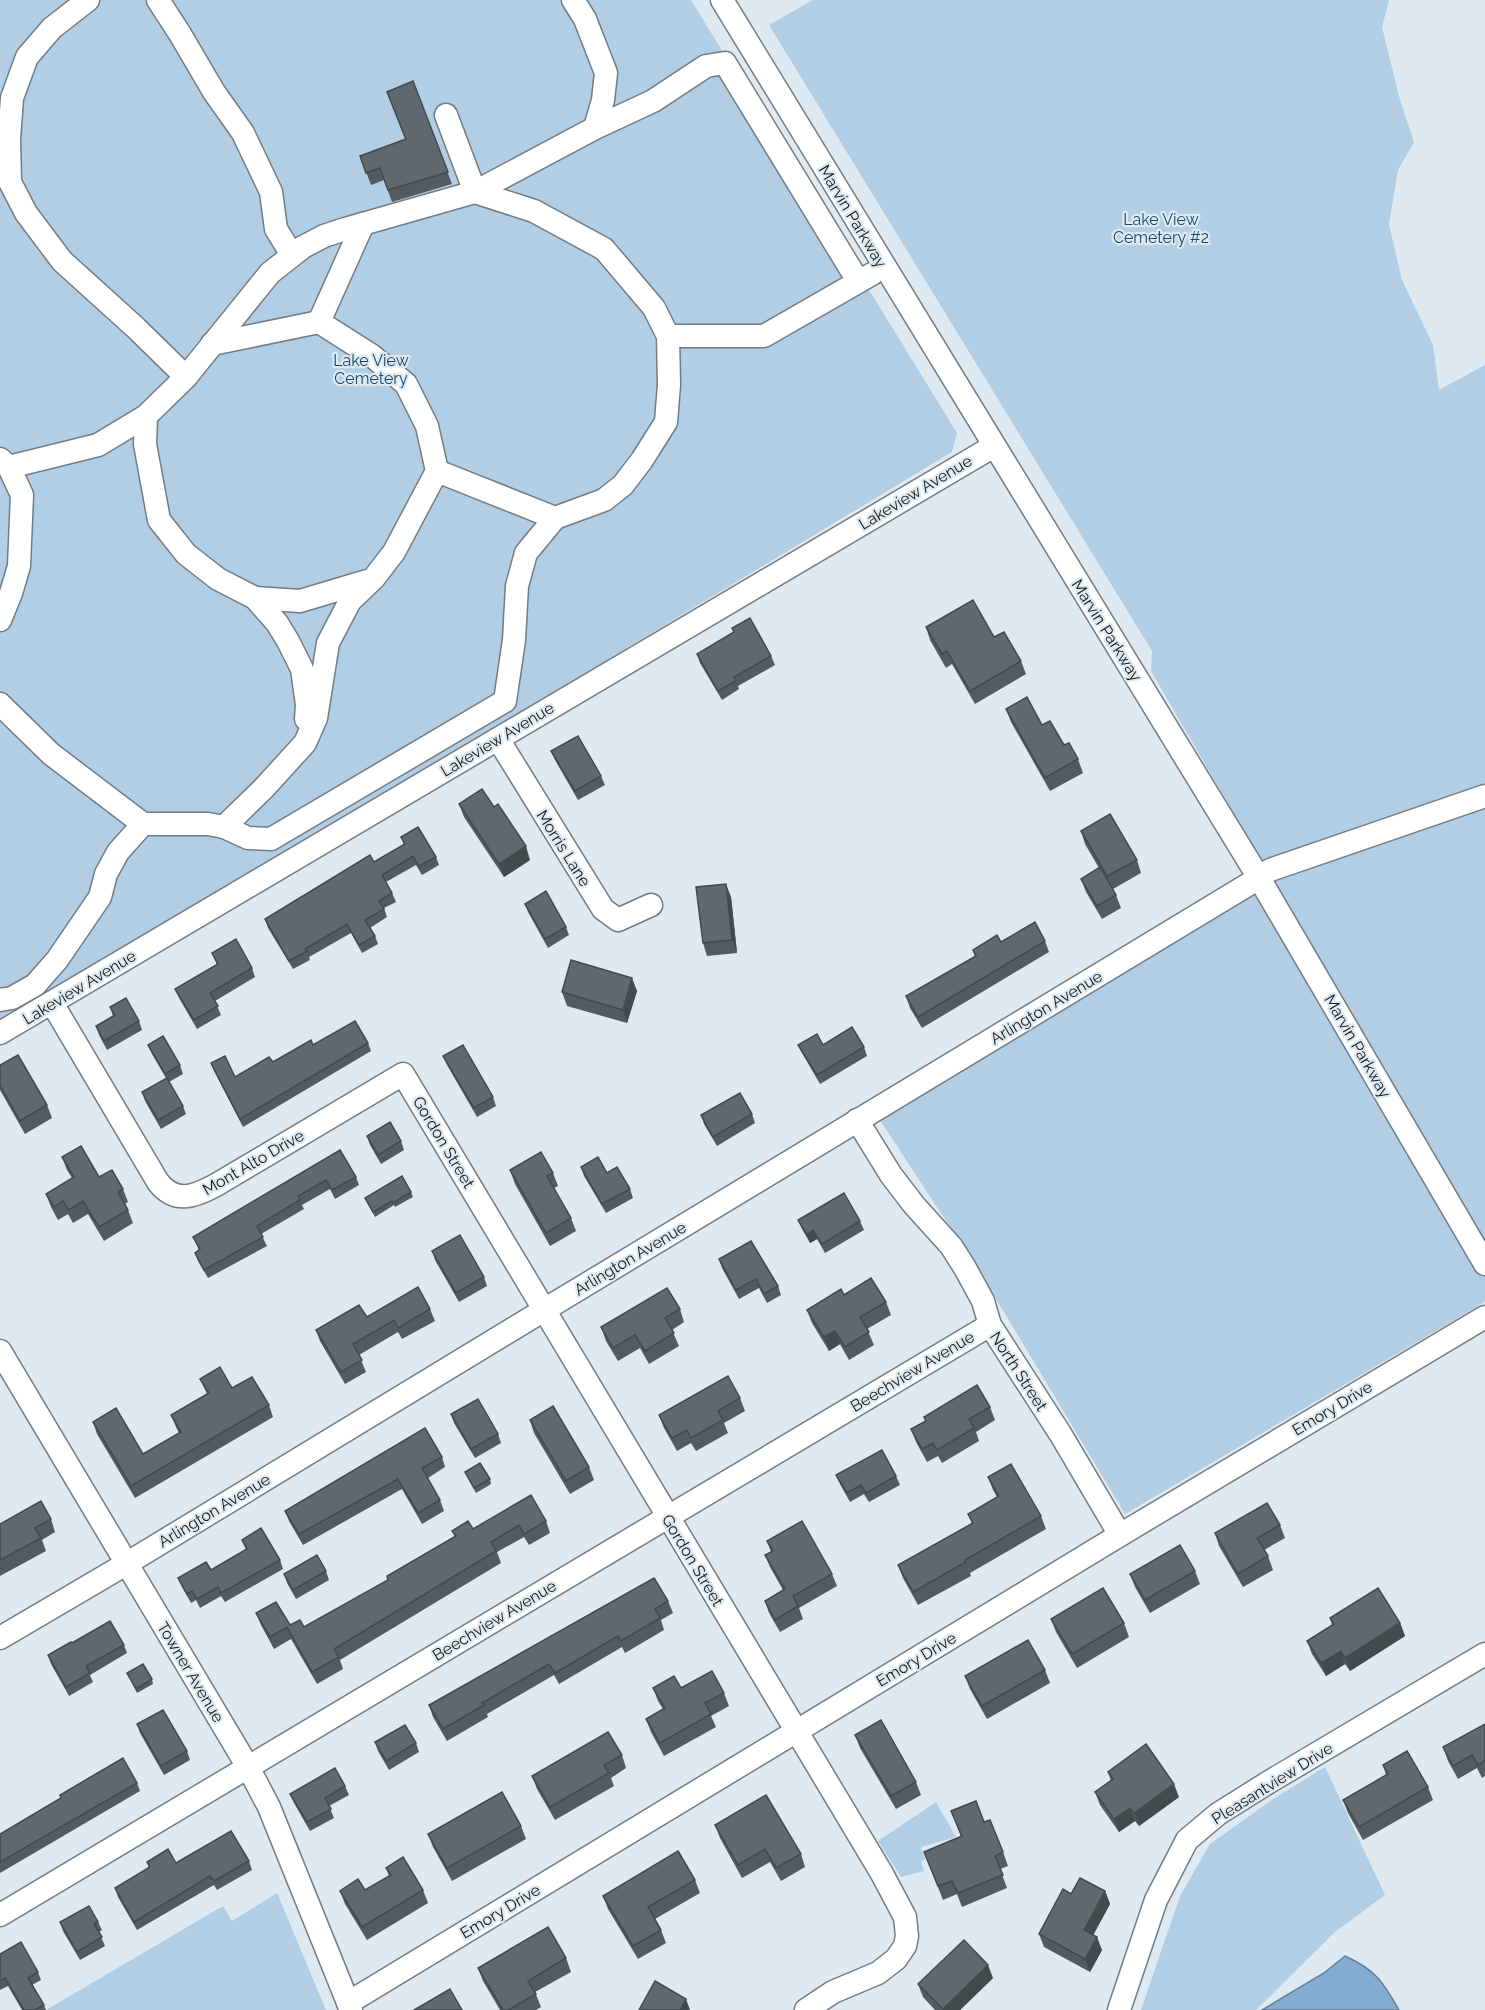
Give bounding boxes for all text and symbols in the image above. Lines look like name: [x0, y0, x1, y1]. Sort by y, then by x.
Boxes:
street label: Marvin Parkway: [814, 162, 891, 271]
park label: Lake View Cemetery #2: [1113, 210, 1209, 247]
park label: Lake View Cemetery: [333, 351, 409, 388]
street label: Lakeview Avenue: [855, 451, 975, 534]
street label: Marvin Parkway: [1068, 576, 1146, 685]
street label: Lakeview Avenue: [437, 698, 557, 781]
street label: Morris Lane: [533, 806, 595, 890]
street label: Lakeview Avenue: [19, 946, 139, 1029]
street label: Arlington Avenue: [987, 967, 1106, 1048]
street label: Marvin Parkway: [1320, 991, 1395, 1102]
street label: Gordon Street: [409, 1093, 479, 1192]
street label: Mont Alto Drive: [199, 1126, 307, 1199]
street label: Arlington Avenue: [571, 1218, 690, 1299]
street label: Beechview Avenue: [847, 1327, 978, 1416]
street label: North Street: [986, 1328, 1052, 1415]
street label: Emory Drive: [1289, 1377, 1376, 1440]
street label: Arlington Avenue: [155, 1470, 274, 1551]
street label: Gordon Street: [658, 1511, 728, 1610]
street label: Beechview Avenue: [429, 1576, 560, 1665]
street label: Towner Avenue: [153, 1619, 228, 1726]
street label: Emory Drive: [873, 1628, 960, 1691]
street label: Pleasantview Drive: [1208, 1738, 1336, 1828]
street label: Emory Drive: [457, 1880, 544, 1943]

